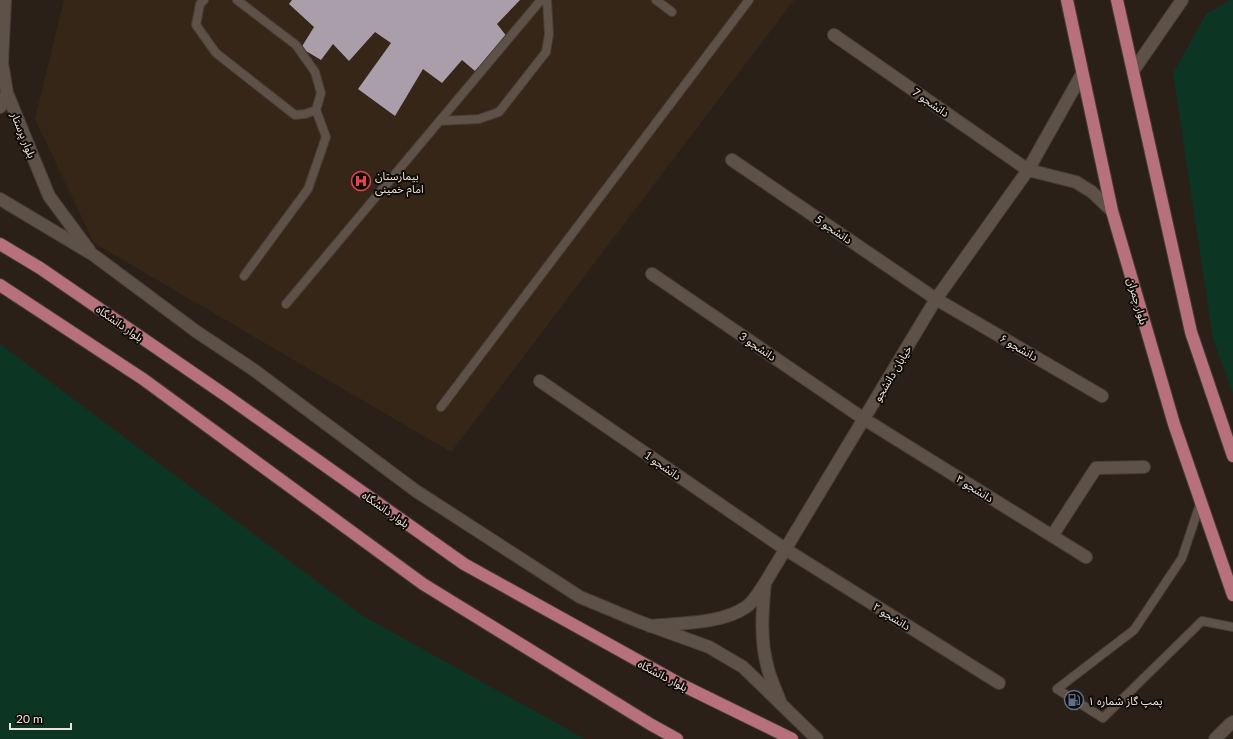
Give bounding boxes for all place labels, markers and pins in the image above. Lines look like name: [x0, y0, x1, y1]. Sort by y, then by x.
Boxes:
place label: بیمارستان امام خمینی: [375, 169, 424, 197]
hospital icon: بیمارستان امام خمینی: [350, 170, 372, 192]
fuel station icon: پمپ گاز شماره ۱: [1063, 689, 1085, 711]
place label: پمپ گاز شماره ۱: [1088, 694, 1162, 709]

